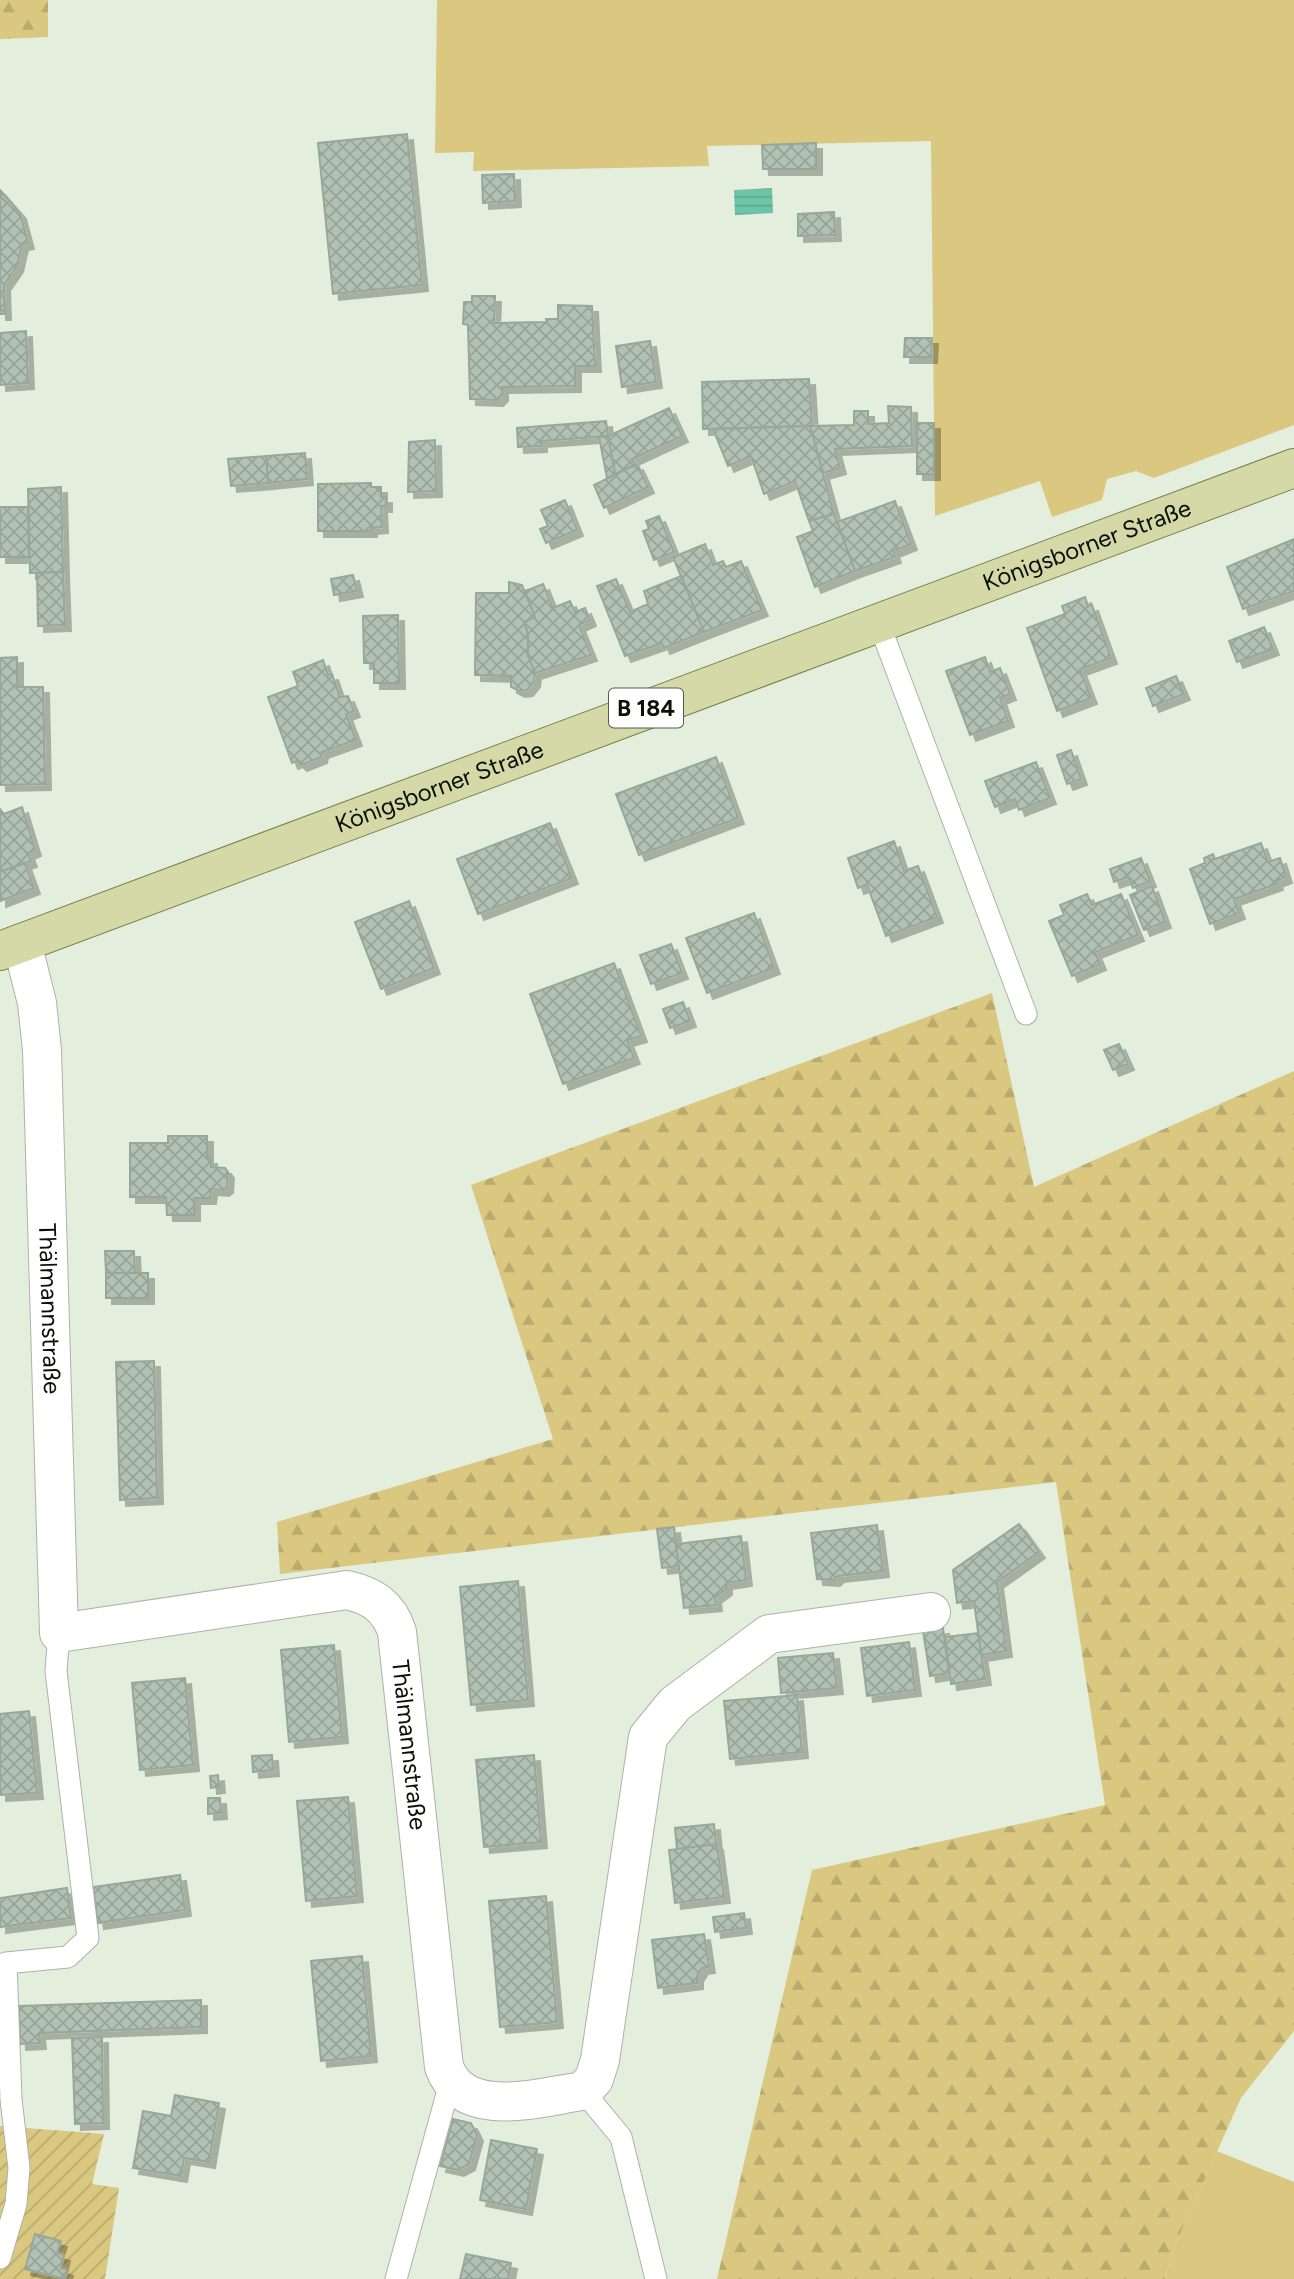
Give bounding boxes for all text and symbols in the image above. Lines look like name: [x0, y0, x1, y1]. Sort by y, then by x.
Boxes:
street label: Königsborner Straße: [978, 493, 1195, 597]
road number: B 184: [609, 688, 683, 728]
street label: Königsborner Straße: [331, 734, 547, 839]
street label: Thälmannstraße: [33, 1223, 67, 1395]
street label: Thälmannstraße: [386, 1658, 433, 1831]

